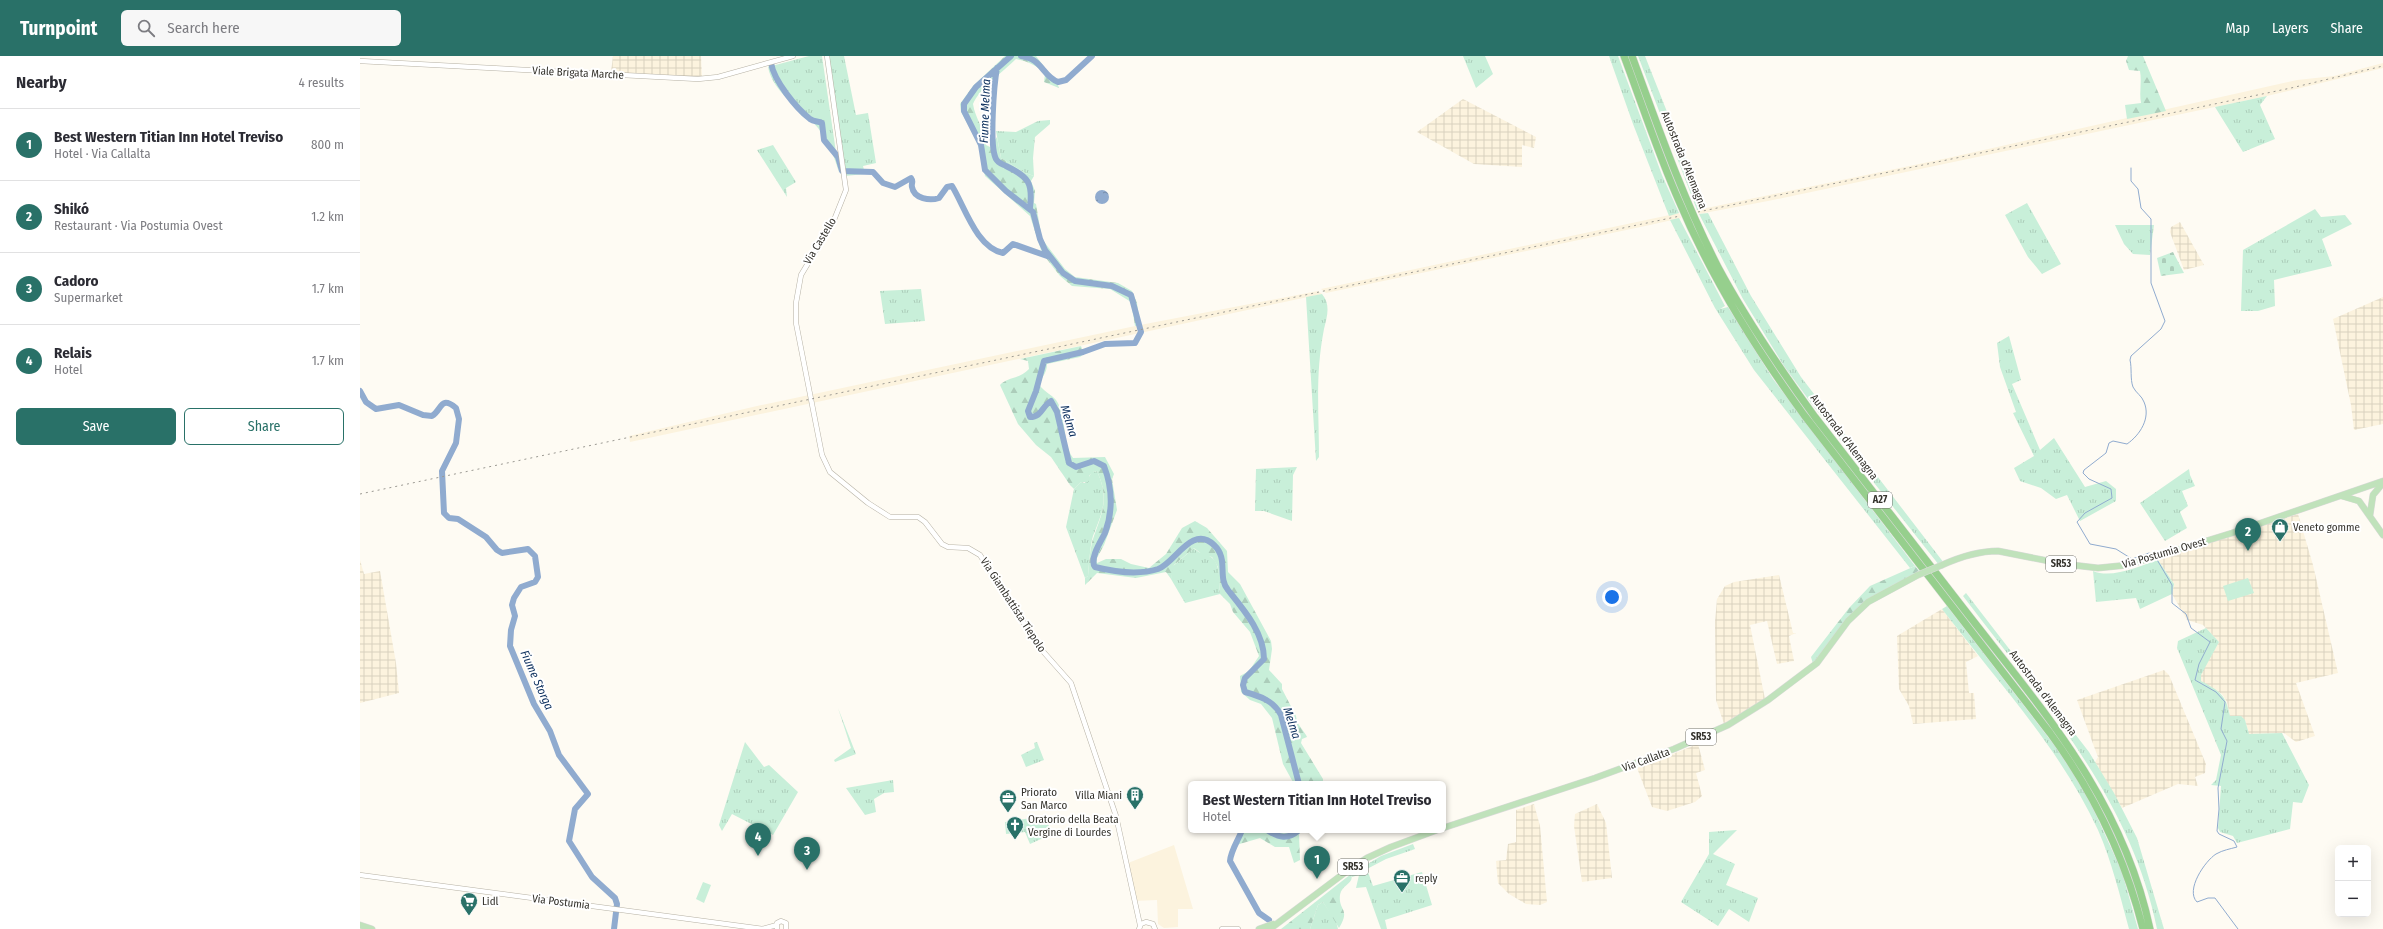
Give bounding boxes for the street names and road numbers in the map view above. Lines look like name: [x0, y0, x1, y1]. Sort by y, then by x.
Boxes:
street label: Viale Brigata Marche: [532, 64, 624, 82]
street label: Autostrada d'Alemagna: [1659, 109, 1709, 211]
street label: Via Castello: [801, 215, 839, 267]
street label: Autostrada d'Alemagna: [1808, 392, 1880, 482]
road number: A27: [1868, 492, 1892, 508]
street label: Via Postumia Ovest: [2121, 535, 2208, 571]
street label: Via Giambattista Tiepolo: [978, 555, 1049, 655]
road number: SR53: [2046, 556, 2076, 572]
street label: Autostrada d'Alemagna: [2007, 648, 2079, 738]
road number: SR53: [1686, 729, 1716, 745]
street label: Via Callalta: [1620, 745, 1672, 775]
road number: SR53: [1338, 859, 1368, 875]
street label: Via Postumia: [531, 892, 591, 912]

